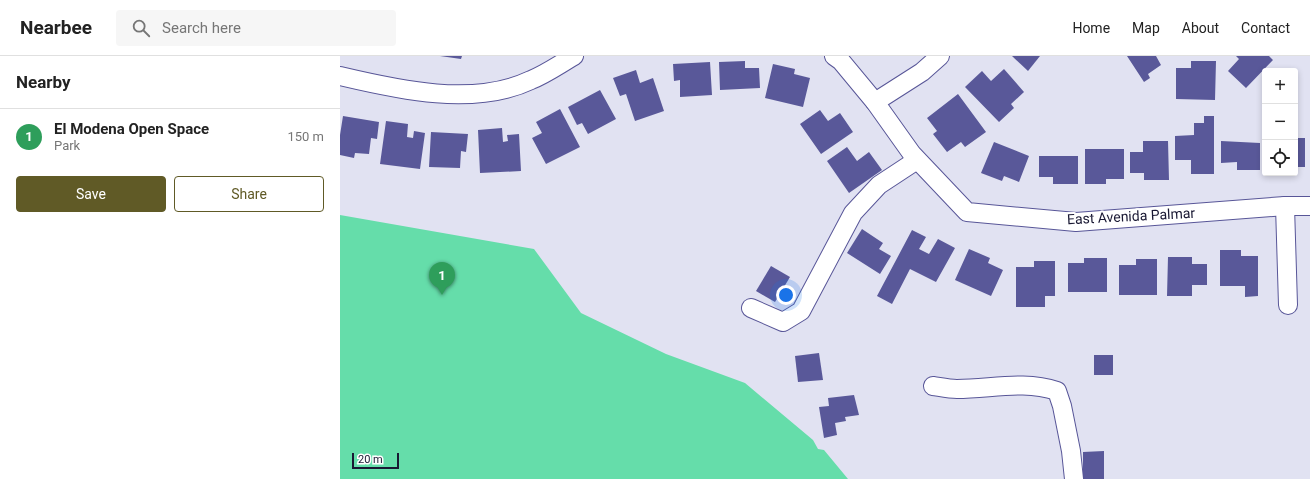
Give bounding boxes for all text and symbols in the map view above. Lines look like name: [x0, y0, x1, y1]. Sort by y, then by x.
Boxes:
search box: [116, 10, 396, 46]
text: Nearbee: [20, 16, 92, 39]
icon: search: [130, 17, 152, 39]
text: Search here: [162, 19, 241, 37]
text: Home: [1072, 20, 1110, 36]
text: Map: [1132, 20, 1160, 36]
text: About: [1182, 20, 1219, 36]
text: Contact: [1241, 20, 1290, 36]
map controls: [1262, 68, 1298, 176]
button: +: [1262, 68, 1298, 104]
text: Nearby: [16, 72, 71, 92]
button: −: [1262, 104, 1298, 140]
text: El Modena Open Space: [54, 120, 209, 138]
text: 1: [25, 129, 33, 144]
text: 150 m: [287, 129, 324, 144]
text: Park: [54, 138, 80, 153]
button: locate: [1262, 140, 1298, 176]
button: Save: [16, 176, 166, 212]
button: Share: [174, 176, 324, 212]
street label: East Avenida Palmar: [1067, 205, 1196, 227]
pin: 1: [429, 262, 455, 295]
your location: [776, 285, 796, 305]
scale bar: [352, 451, 399, 470]
text: 20 m: [358, 453, 383, 466]

